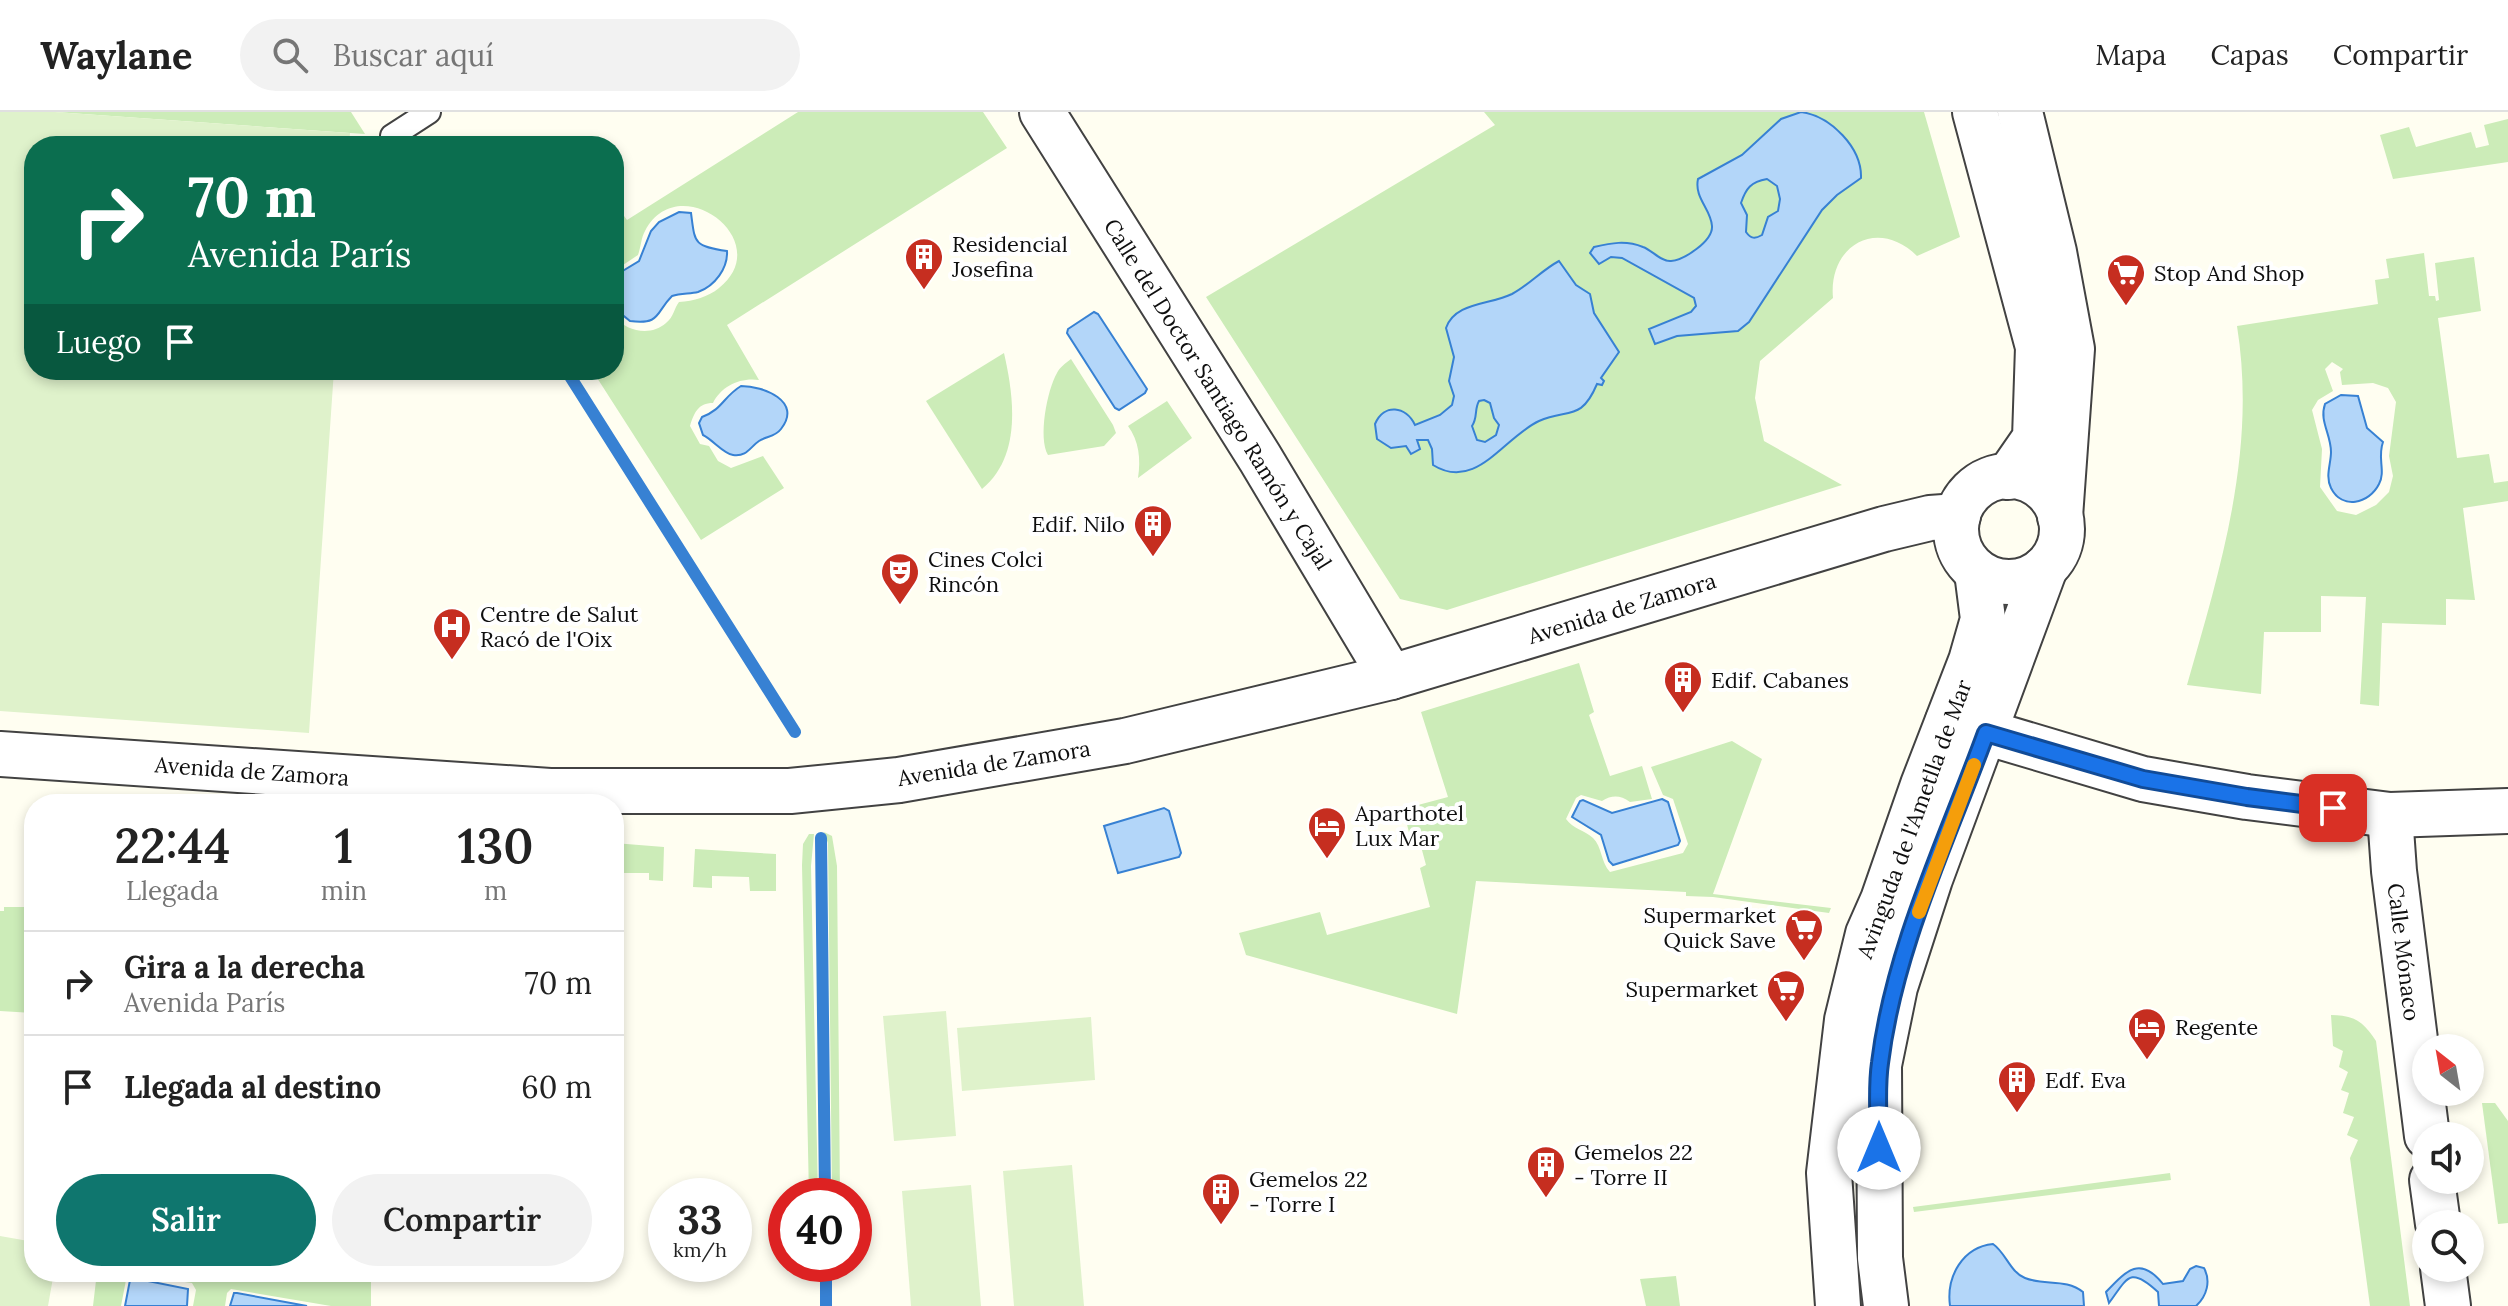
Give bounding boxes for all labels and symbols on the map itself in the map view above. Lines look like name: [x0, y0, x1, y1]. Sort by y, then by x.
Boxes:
street label: Calle del Doctor Santiago Ramón y Cajal: [1098, 213, 1338, 575]
place label: Residencial Josefina: [951, 230, 1068, 283]
building icon: Residencial Josefina: [903, 236, 945, 291]
supermarket icon: Stop And Shop: [2105, 252, 2147, 307]
place label: Stop And Shop: [2154, 259, 2304, 287]
building icon: Edif. Nilo: [1132, 503, 1174, 558]
place label: Edif. Nilo: [1032, 510, 1125, 538]
place label: Cines Colci Rincón: [928, 545, 1043, 598]
theatre icon: Cines Colci Rincón: [879, 551, 921, 606]
street label: Avenida de Zamora: [1524, 566, 1719, 650]
place label: Centre de Salut Racó de l'Oix: [480, 600, 639, 653]
hospital icon: Centre de Salut Racó de l'Oix: [431, 606, 473, 661]
building icon: Edif. Cabanes: [1662, 659, 1704, 714]
place label: Edif. Cabanes: [1711, 666, 1849, 694]
street label: Avinguda de l'Ametlla de Mar: [1850, 675, 1978, 963]
street label: Avenida de Zamora: [895, 734, 1092, 792]
street label: Avenida de Zamora: [153, 750, 350, 792]
pin: [2299, 774, 2367, 842]
place label: Aparthotel Lux Mar: [1354, 799, 1464, 852]
hotel icon: Aparthotel Lux Mar: [1306, 805, 1348, 860]
street label: Calle Mónaco: [2382, 882, 2426, 1022]
place label: Supermarket Quick Save: [1644, 901, 1776, 954]
supermarket icon: Supermarket Quick Save: [1783, 907, 1825, 962]
supermarket icon: Supermarket: [1765, 968, 1807, 1023]
place label: Supermarket: [1626, 975, 1758, 1003]
hotel icon: Regente: [2126, 1006, 2168, 1061]
place label: Regente: [2175, 1013, 2258, 1041]
north arrow: [2412, 1034, 2484, 1106]
building icon: Edf. Eva: [1996, 1059, 2038, 1114]
place label: Edf. Eva: [2045, 1066, 2126, 1094]
position arrow: [1837, 1106, 1921, 1190]
place label: Gemelos 22 - Torre II: [1574, 1138, 1693, 1191]
building icon: Gemelos 22 - Torre II: [1525, 1144, 1567, 1199]
place label: Gemelos 22 - Torre I: [1249, 1165, 1368, 1218]
building icon: Gemelos 22 - Torre I: [1200, 1171, 1242, 1226]
speed limit sign: 40: [768, 1178, 872, 1282]

